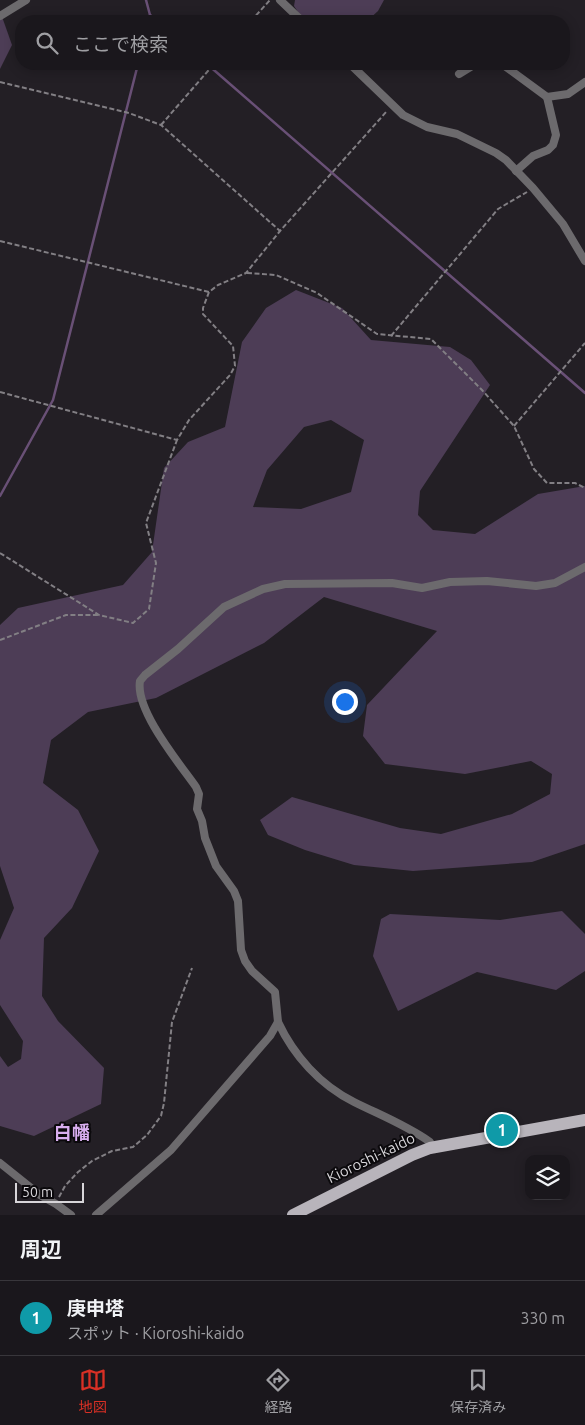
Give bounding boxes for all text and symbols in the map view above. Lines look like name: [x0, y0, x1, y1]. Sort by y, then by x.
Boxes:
search box: [15, 15, 570, 70]
icon: search: [33, 29, 61, 57]
text: ここで検索: [73, 33, 168, 55]
your location: [332, 689, 358, 715]
pin: 1: [486, 1111, 518, 1149]
district label: 白幡: [54, 1122, 90, 1142]
street label: Kioroshi-kaido: [324, 1129, 418, 1186]
map controls: [525, 1155, 570, 1200]
button: layers: [525, 1155, 570, 1200]
scale bar: [15, 1180, 84, 1203]
text: 50 m: [22, 1184, 53, 1200]
text: 周辺: [20, 1237, 62, 1261]
text: 庚申塔: [67, 1297, 124, 1319]
text: 1: [31, 1309, 41, 1327]
text: 330 m: [520, 1309, 565, 1327]
text: スポット · Kioroshi-kaido: [67, 1324, 244, 1342]
tab: 地図: [79, 1366, 107, 1416]
tab: 経路: [264, 1366, 292, 1416]
tab: 保存済み: [450, 1366, 506, 1416]

